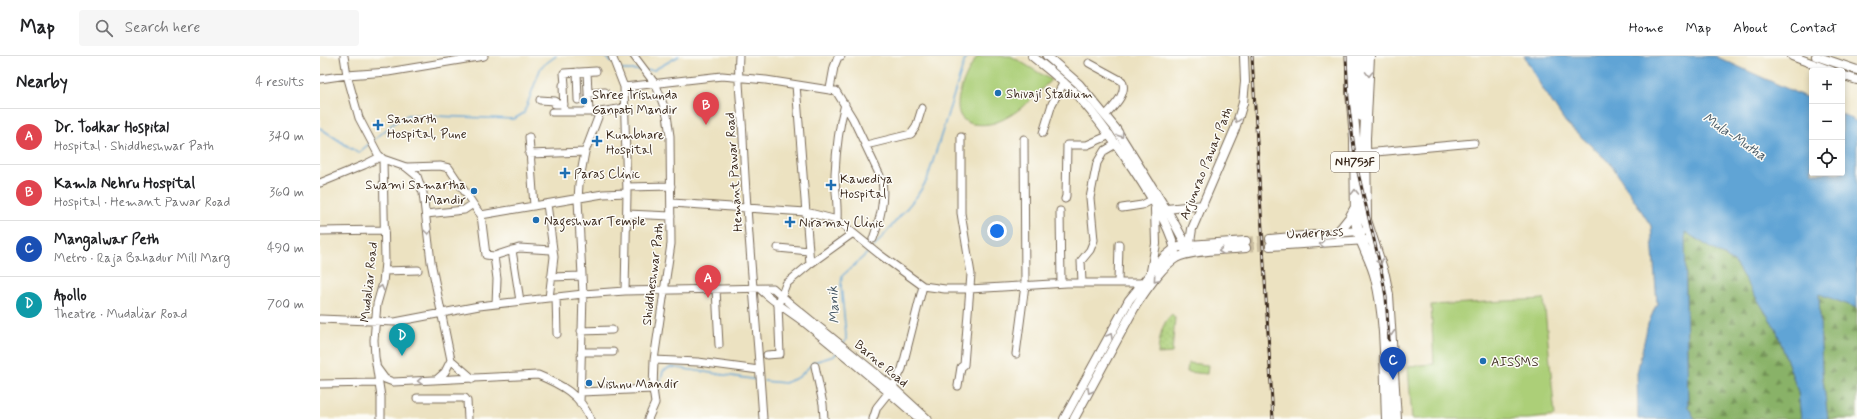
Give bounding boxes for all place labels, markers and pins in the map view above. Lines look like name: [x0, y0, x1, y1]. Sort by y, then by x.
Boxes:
place label: Shivaji Stadium: [1006, 86, 1093, 103]
place label: Shree Trishunda Ganpati Mandir: [592, 87, 678, 119]
marker: Shivaji Stadium: [993, 88, 1003, 98]
pin: B: [693, 92, 719, 125]
marker: Shree Trishunda Ganpati Mandir: [579, 96, 589, 106]
place label: Samarth Hospital, Pune: [387, 111, 467, 143]
marker: Samarth Hospital, Pune: [372, 119, 384, 131]
place label: Kumbhare Hospital: [606, 127, 664, 159]
marker: Kumbhare Hospital: [591, 135, 603, 147]
place label: Paras Clinic: [574, 166, 640, 183]
marker: Paras Clinic: [559, 167, 571, 179]
place label: Kawediya Hospital: [840, 171, 893, 203]
place label: Swami Samartha Mandir: [365, 177, 467, 209]
marker: Kawediya Hospital: [825, 179, 837, 191]
marker: Swami Samartha Mandir: [469, 186, 479, 196]
place label: Nageshwar Temple: [544, 213, 646, 232]
marker: Nageshwar Temple: [531, 215, 541, 225]
place label: Niramay Clinic: [799, 215, 884, 232]
marker: Niramay Clinic: [784, 216, 796, 228]
pin: A: [695, 265, 721, 298]
pin: D: [389, 323, 415, 356]
pin: C: [1380, 347, 1406, 380]
place label: AISSMS: [1491, 354, 1539, 371]
marker: AISSMS: [1478, 356, 1488, 366]
place label: Vishnu Mandir: [597, 376, 679, 393]
marker: Vishnu Mandir: [584, 378, 594, 388]

